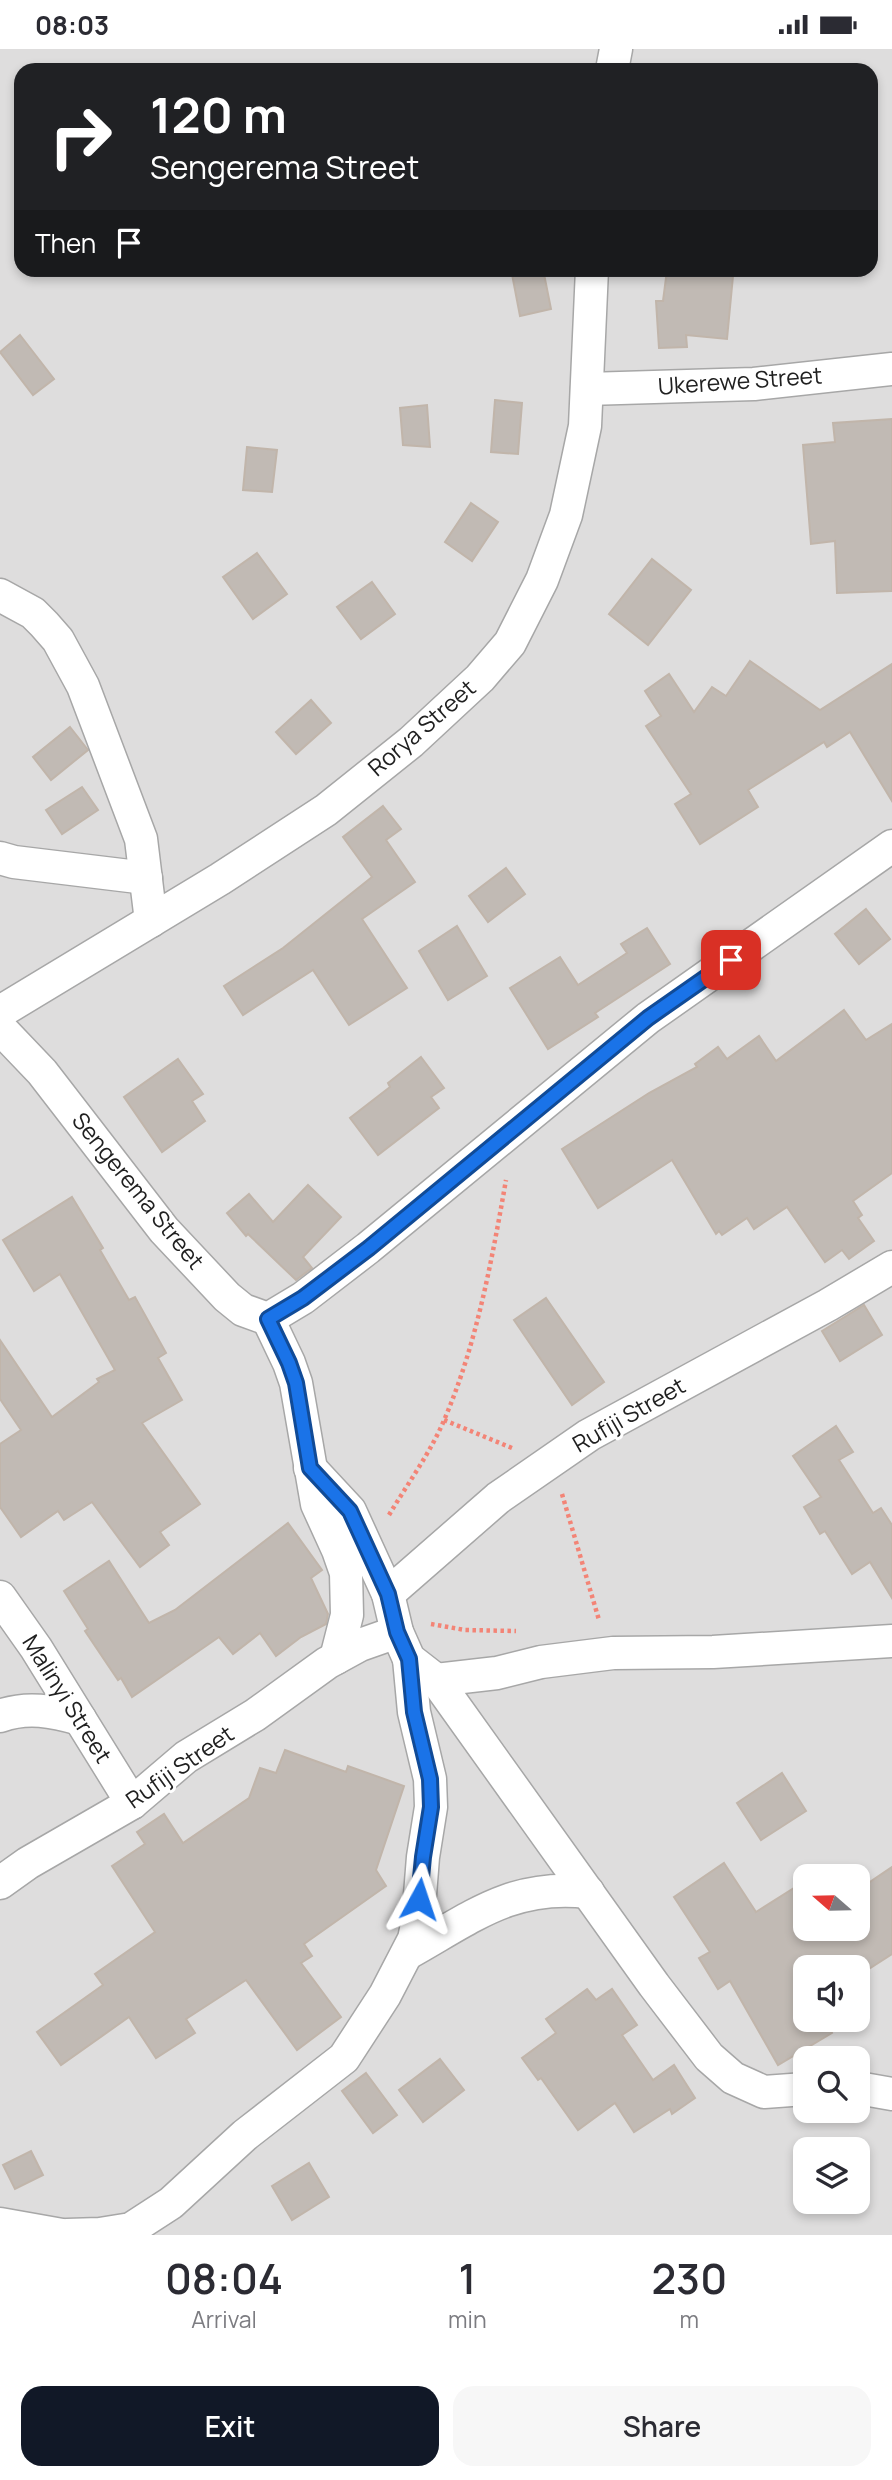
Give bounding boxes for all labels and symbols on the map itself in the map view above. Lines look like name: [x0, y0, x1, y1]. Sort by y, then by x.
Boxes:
street label: Ukerewe Street: [657, 358, 823, 402]
street label: Rorya Street: [361, 672, 482, 783]
pin: [701, 930, 761, 990]
street label: Sengerema Street: [65, 1105, 212, 1276]
street label: Rufiji Street: [566, 1369, 691, 1459]
street label: Malinyi Street: [16, 1628, 120, 1769]
street label: Rufiji Street: [119, 1717, 240, 1815]
position arrow: [382, 1862, 456, 1936]
north arrow: [793, 1864, 870, 1941]

